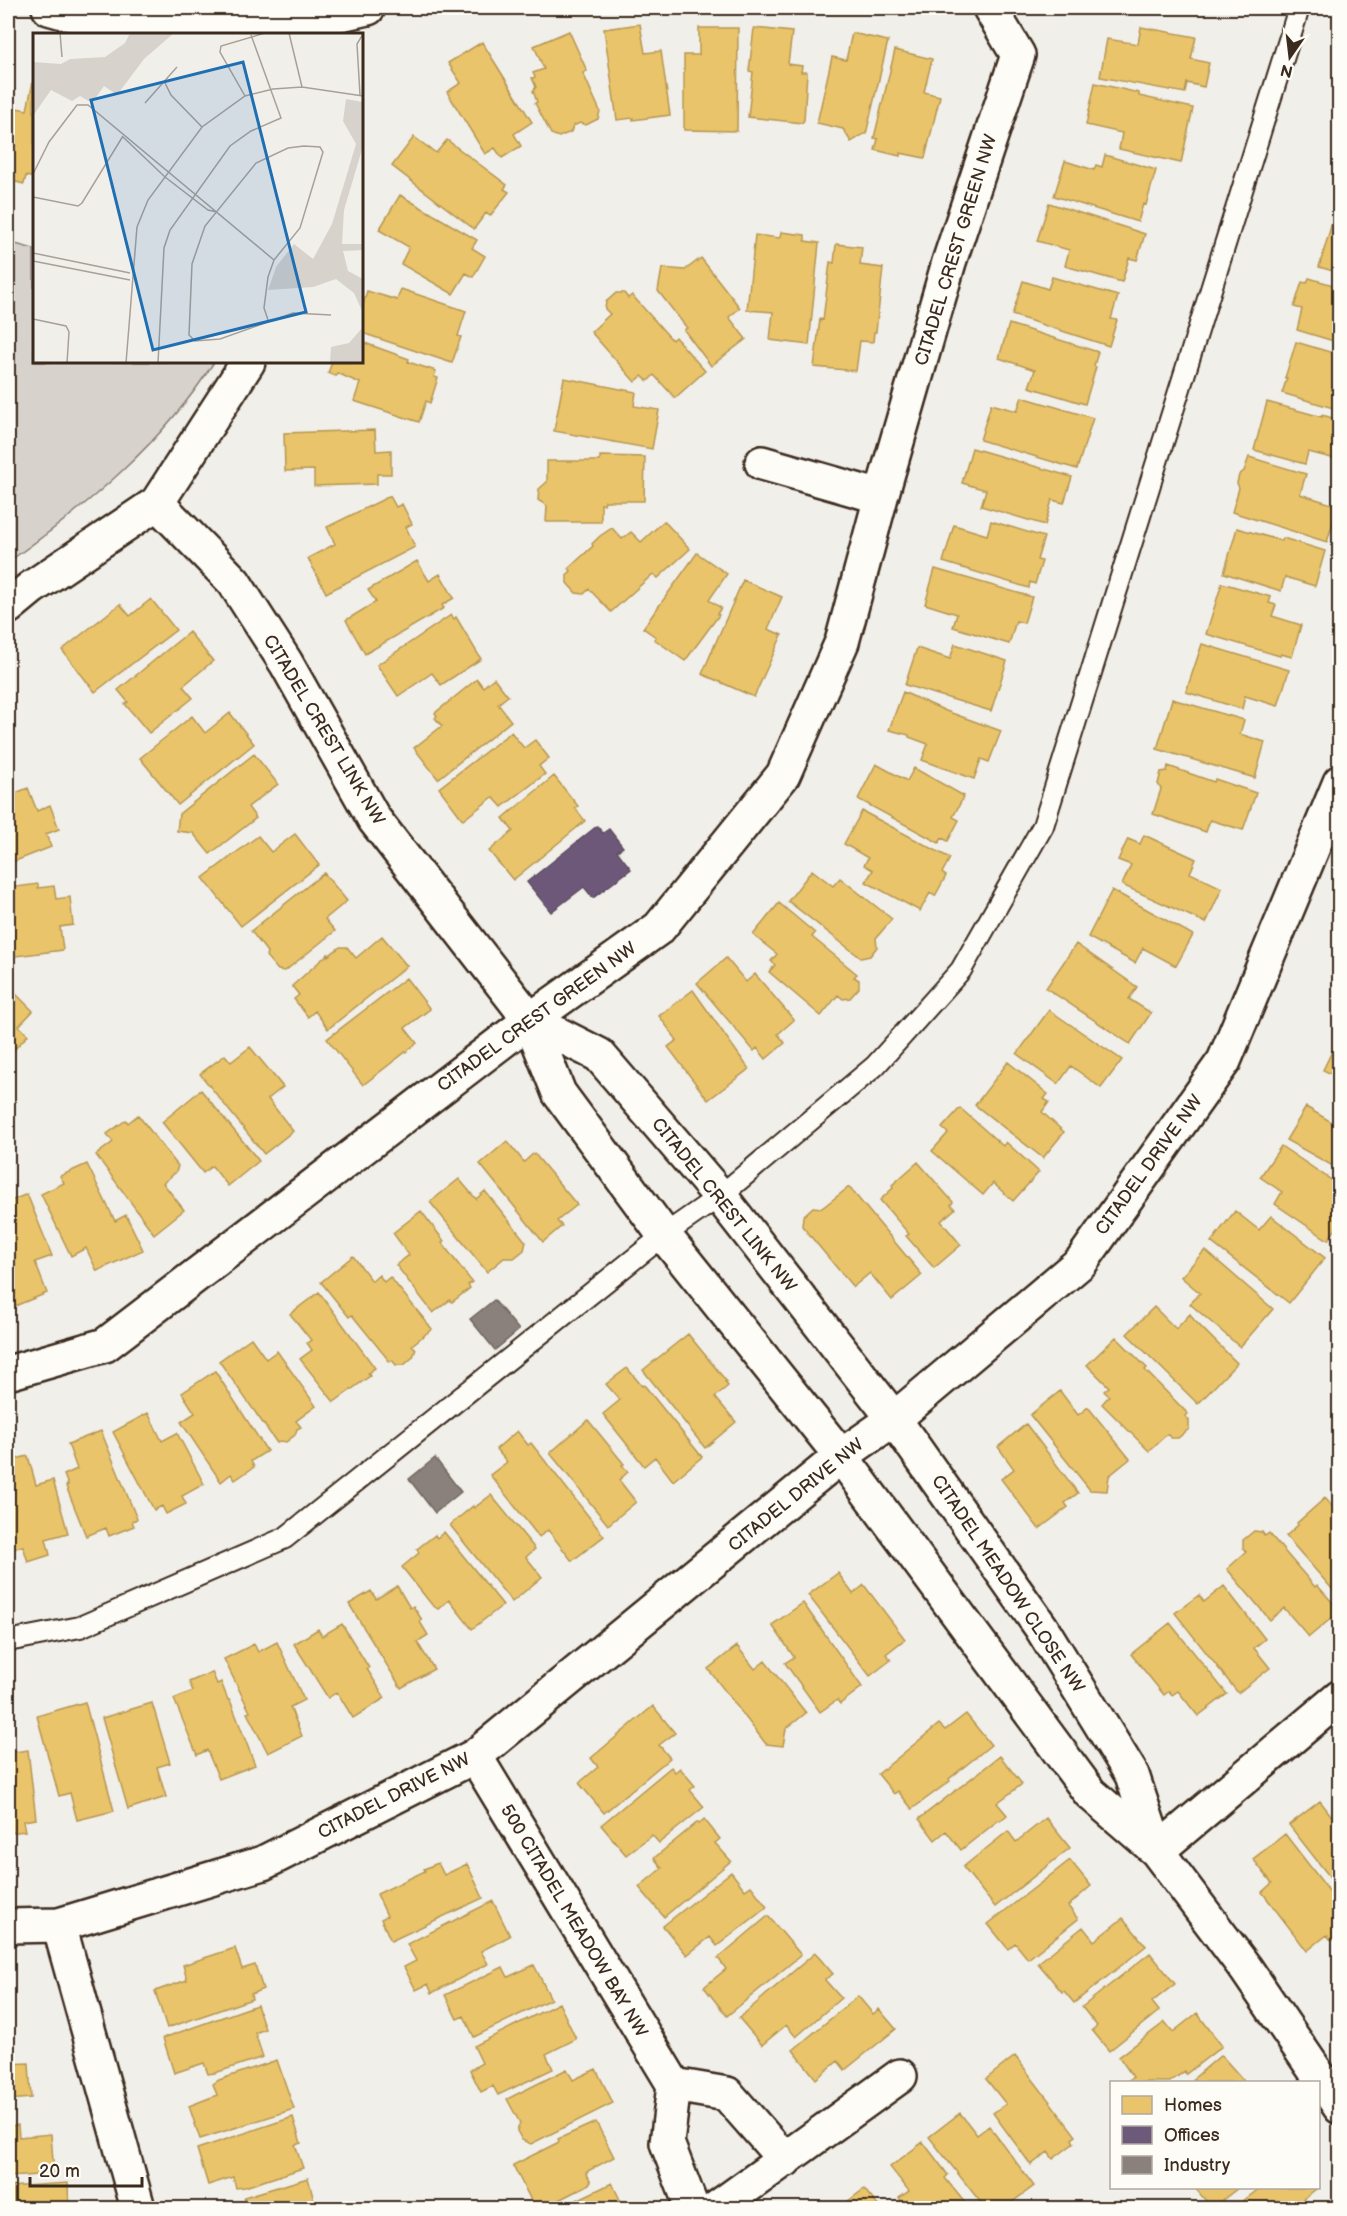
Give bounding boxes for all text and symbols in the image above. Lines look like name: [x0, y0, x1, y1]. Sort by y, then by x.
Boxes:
north arrow: [1260, 27, 1320, 87]
inset map: [33, 33, 363, 363]
text: N: [1279, 59, 1295, 81]
street label: CITADEL CREST GREEN NW: [911, 131, 1001, 368]
street label: CITADEL CREST LINK NW: [259, 631, 390, 829]
street label: CITADEL CREST GREEN NW: [433, 937, 641, 1096]
street label: CITADEL DRIVE NW: [1091, 1090, 1207, 1239]
street label: CITADEL CREST LINK NW: [647, 1114, 801, 1297]
street label: CITADEL DRIVE NW: [724, 1434, 868, 1556]
street label: CITADEL MEADOW CLOSE NW: [927, 1471, 1089, 1697]
street label: CITADEL DRIVE NW: [314, 1748, 474, 1843]
street label: 500 CITADEL MEADOW BAY NW: [496, 1801, 652, 2042]
legend: [1110, 2081, 1320, 2189]
text: Homes: [1164, 2095, 1222, 2116]
text: Offices: [1164, 2125, 1220, 2146]
scale bar: [30, 2150, 142, 2188]
text: Industry: [1164, 2155, 1231, 2176]
text: 20 m: [39, 2161, 80, 2182]

